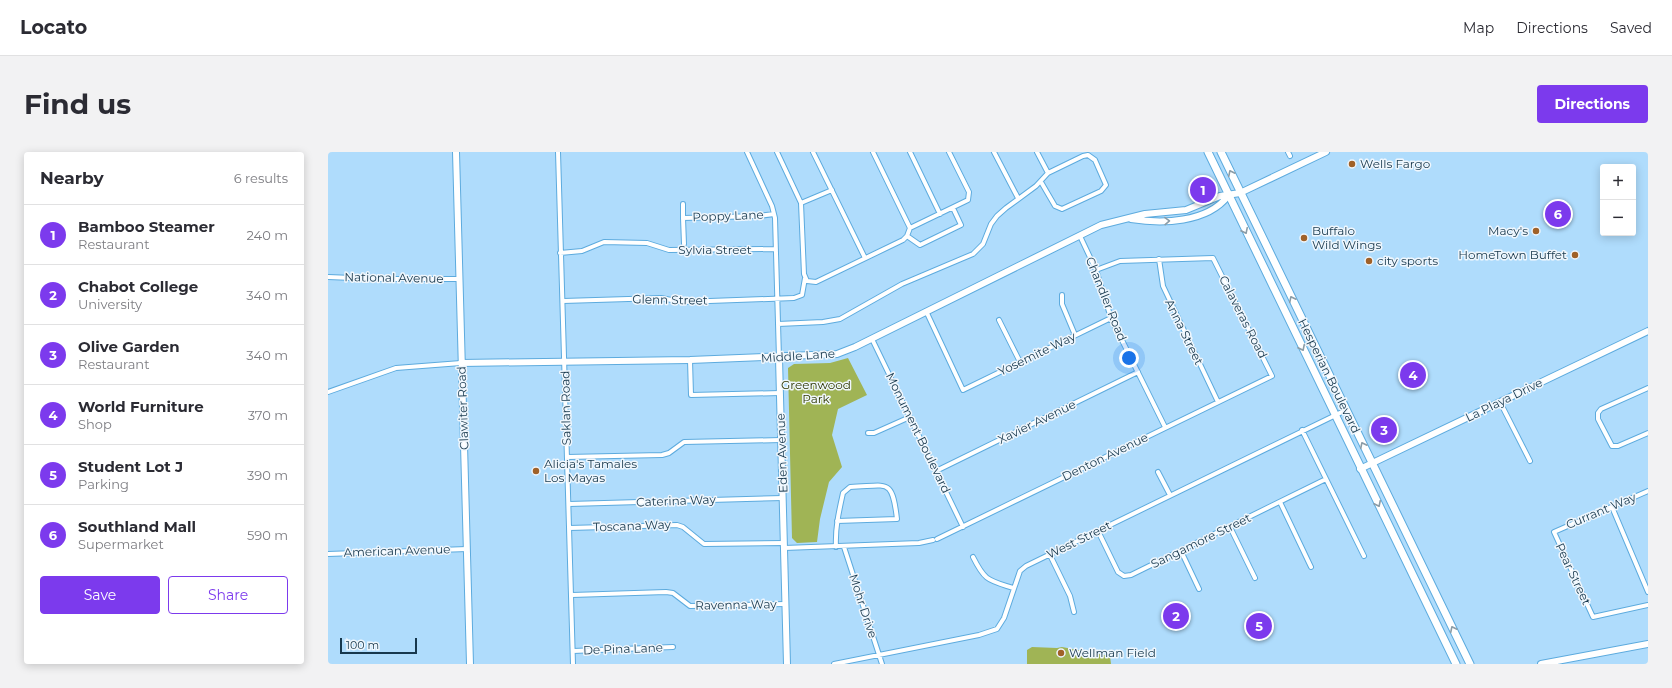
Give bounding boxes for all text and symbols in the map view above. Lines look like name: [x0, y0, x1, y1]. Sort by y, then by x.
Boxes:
text: Locato: [20, 16, 87, 39]
text: Map: [1463, 19, 1494, 37]
text: Directions: [1516, 19, 1588, 37]
text: Saved: [1610, 19, 1652, 37]
button: Directions: [1537, 85, 1648, 123]
text: Find us: [24, 87, 131, 121]
place label: Wells Fargo: [1360, 156, 1430, 171]
marker: Wells Fargo: [1347, 159, 1357, 169]
map controls: [1600, 164, 1636, 236]
button: +: [1600, 164, 1636, 200]
text: Nearby: [40, 168, 104, 188]
one-way arrow: [1228, 169, 1236, 177]
text: 6 results: [234, 170, 288, 186]
pin: 1: [1190, 175, 1216, 205]
pin: 6: [1545, 199, 1571, 229]
button: −: [1600, 200, 1636, 236]
street label: Poppy Lane: [692, 207, 764, 224]
text: Bamboo Steamer: [78, 217, 215, 236]
one-way arrow: [1164, 217, 1170, 225]
place label: Buffalo Wild Wings: [1312, 223, 1382, 252]
place label: Macy's: [1488, 223, 1528, 238]
marker: Macy's: [1531, 226, 1541, 236]
text: 1: [50, 227, 56, 243]
text: 240 m: [247, 227, 288, 243]
one-way arrow: [1240, 227, 1248, 235]
marker: Buffalo Wild Wings: [1299, 233, 1309, 243]
text: Restaurant: [78, 236, 149, 252]
street label: Sylvia Street: [678, 242, 752, 257]
place label: HomeTown Buffet: [1458, 247, 1567, 262]
marker: HomeTown Buffet: [1570, 250, 1580, 260]
place label: city sports: [1377, 253, 1438, 268]
street label: Chandler Road: [1083, 254, 1130, 343]
marker: city sports: [1364, 256, 1374, 266]
street label: National Avenue: [344, 269, 444, 286]
street label: Calaveras Road: [1216, 273, 1271, 361]
text: Chabot College: [78, 277, 198, 296]
text: 2: [49, 287, 57, 303]
text: 340 m: [246, 287, 288, 303]
street label: Glenn Street: [632, 291, 708, 308]
text: University: [78, 296, 142, 312]
street label: Anna Street: [1162, 296, 1207, 367]
one-way arrow: [1289, 296, 1297, 303]
street label: Hesperian Boulevard: [1295, 316, 1364, 436]
street label: Yosemite Way: [996, 328, 1078, 379]
text: Olive Garden: [78, 337, 180, 356]
one-way arrow: [1297, 344, 1305, 352]
street label: Middle Lane: [760, 345, 835, 366]
text: 3: [49, 347, 57, 363]
text: 340 m: [246, 347, 288, 363]
your location: [1119, 348, 1139, 368]
text: Restaurant: [78, 356, 149, 372]
pin: 4: [1400, 360, 1426, 390]
street label: Clawiter Road: [454, 366, 471, 450]
street label: Monument Boulevard: [883, 370, 954, 496]
street label: Saklan Road: [557, 371, 574, 445]
street label: La Playa Drive: [1463, 374, 1545, 425]
park label: Greenwood Park: [781, 377, 851, 406]
street label: Xavier Avenue: [995, 396, 1078, 447]
text: World Furniture: [78, 397, 204, 416]
text: 4: [49, 407, 57, 423]
text: 370 m: [248, 407, 288, 423]
street label: Eden Avenue: [773, 413, 790, 493]
pin: 3: [1371, 415, 1397, 445]
text: Shop: [78, 416, 112, 432]
street label: Denton Avenue: [1059, 429, 1150, 484]
one-way arrow: [1360, 442, 1368, 449]
place label: Alicia's Tamales Los Mayas: [544, 456, 637, 485]
text: Student Lot J: [78, 457, 183, 476]
marker: Alicia's Tamales Los Mayas: [531, 466, 541, 476]
text: 5: [49, 467, 57, 483]
text: 390 m: [247, 467, 288, 483]
text: Parking: [78, 476, 129, 492]
street label: Currant Way: [1564, 489, 1639, 532]
street label: Caterina Way: [636, 492, 717, 509]
one-way arrow: [1373, 500, 1381, 507]
street label: Sangamore Street: [1148, 510, 1253, 571]
text: Southland Mall: [78, 517, 196, 536]
street label: Toscana Way: [593, 517, 672, 534]
street label: West Street: [1044, 517, 1114, 562]
text: 6: [49, 527, 57, 543]
text: 590 m: [247, 527, 288, 543]
text: Supermarket: [78, 536, 164, 552]
street label: Pear Street: [1553, 540, 1594, 607]
street label: American Avenue: [343, 541, 451, 560]
street label: Mohr Drive: [846, 572, 881, 640]
button: Save: [40, 576, 160, 614]
button: Share: [168, 576, 288, 614]
street label: Ravenna Way: [695, 596, 777, 613]
pin: 2: [1163, 601, 1189, 631]
pin: 5: [1246, 611, 1272, 641]
one-way arrow: [1450, 626, 1458, 633]
scale bar: [340, 636, 417, 655]
text: 100 m: [346, 638, 379, 652]
street label: De Pina Lane: [583, 640, 663, 657]
place label: Wellman Field: [1069, 645, 1156, 660]
marker: Wellman Field: [1056, 648, 1066, 658]

